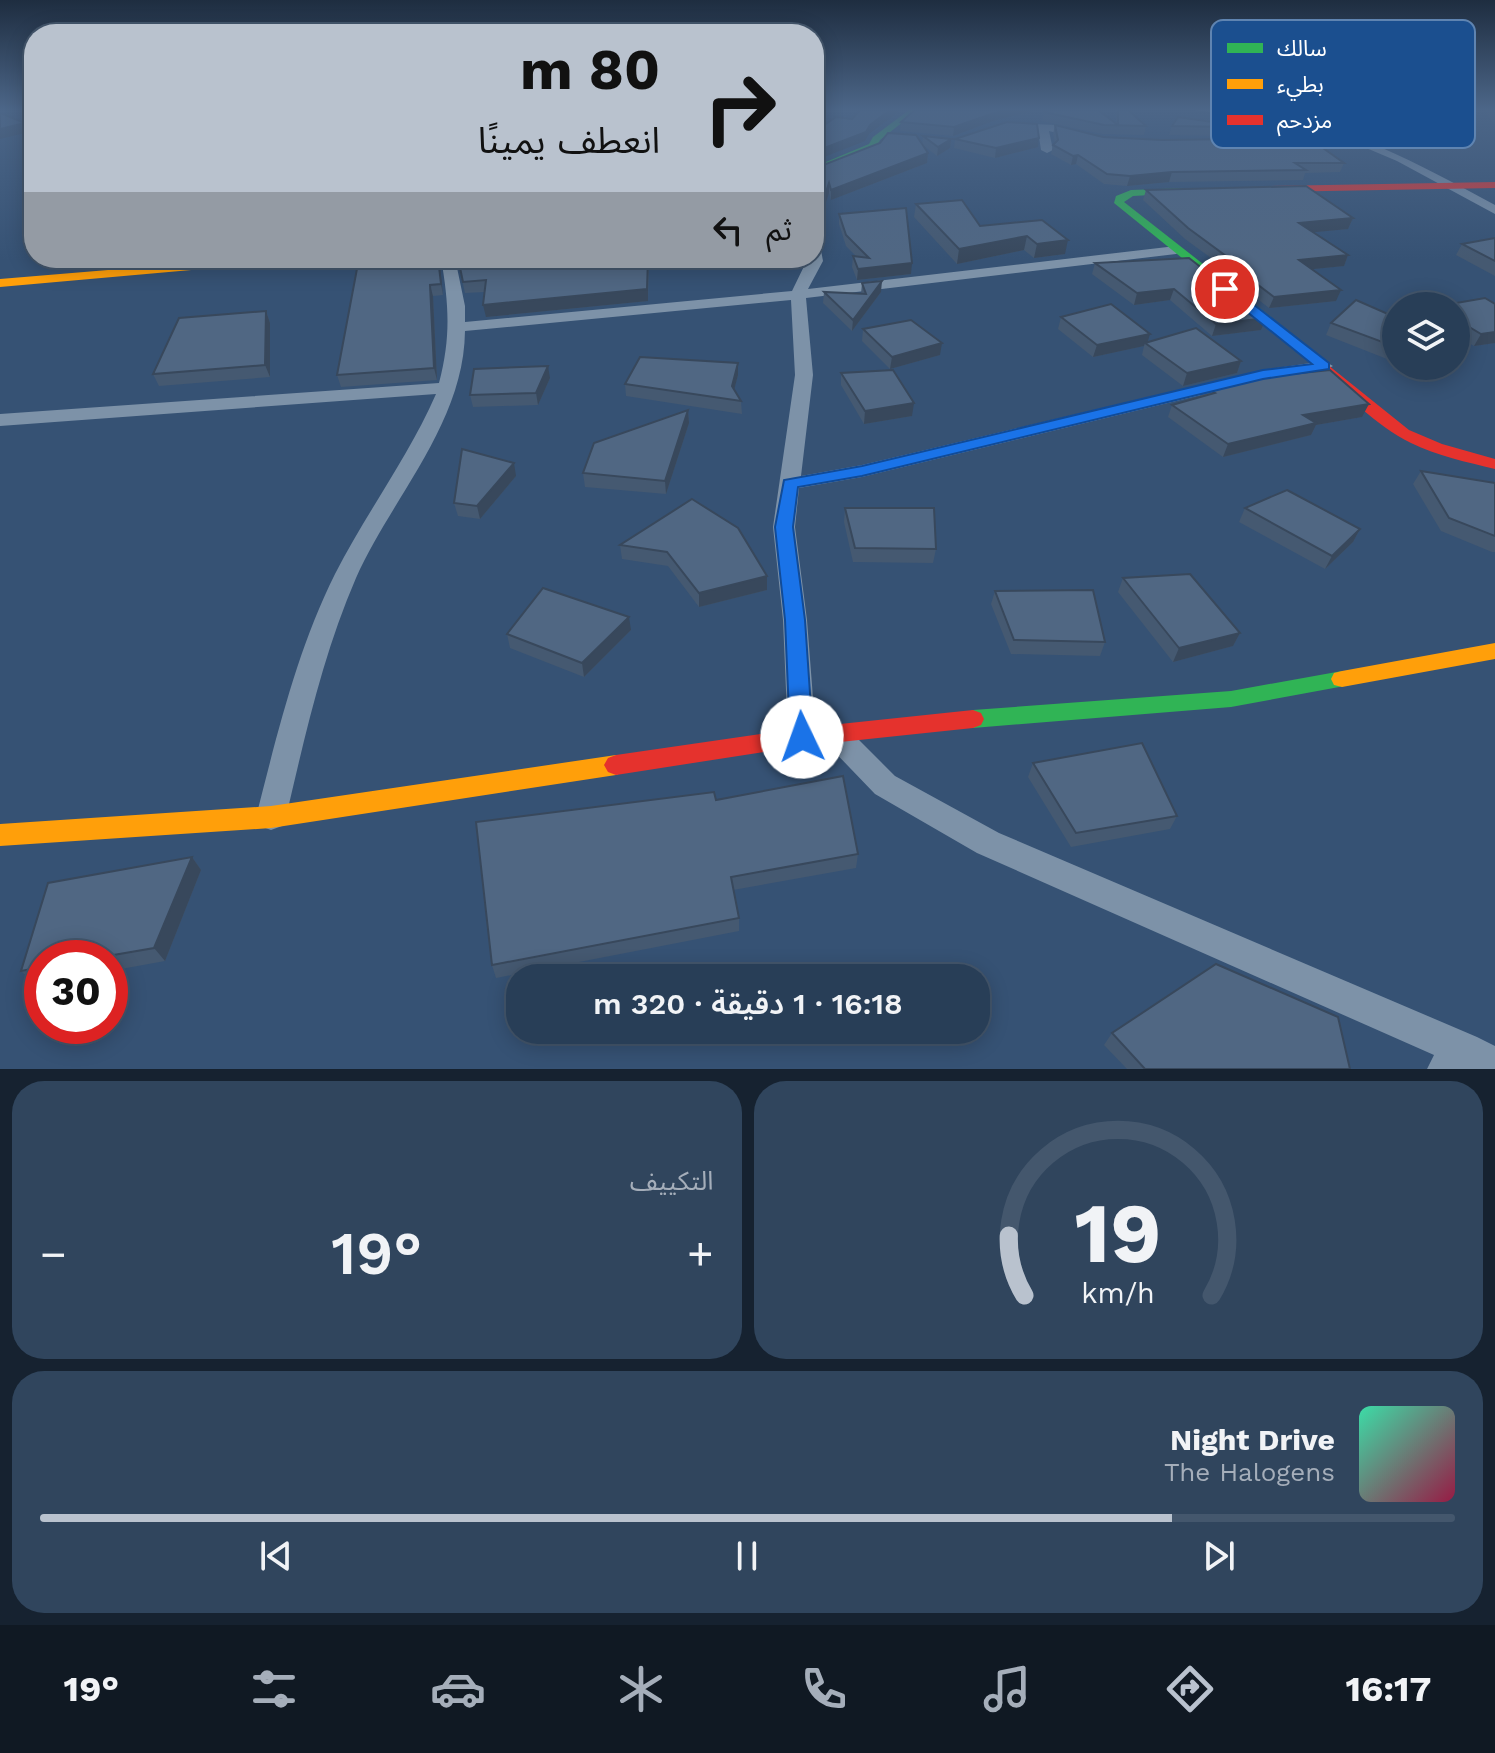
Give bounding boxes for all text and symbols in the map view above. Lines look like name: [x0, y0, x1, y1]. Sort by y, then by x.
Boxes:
legend: [1211, 20, 1475, 148]
text: سالك: [1277, 36, 1327, 61]
text: 80 m: [520, 37, 660, 103]
icon: right: [688, 56, 792, 160]
text: بطيء: [1277, 72, 1324, 101]
text: مزدحم: [1277, 108, 1332, 137]
text: انعطف يمينًا: [478, 120, 660, 162]
icon: left: [706, 208, 750, 252]
text: ثم: [766, 212, 792, 247]
pin: [1191, 255, 1259, 323]
icon: arrive: [1203, 267, 1247, 311]
map controls: [1382, 292, 1470, 380]
button: layers: [1382, 292, 1470, 380]
position arrow: [760, 695, 844, 779]
speed limit sign: 30: [24, 940, 128, 1044]
text: 16:18 · 1 دقيقة · 320 m: [593, 986, 903, 1021]
text: التكييف: [630, 1166, 714, 1196]
text: 19: [1075, 1185, 1162, 1282]
text: 19°: [331, 1218, 422, 1289]
text: −: [40, 1228, 67, 1280]
text: +: [687, 1228, 714, 1280]
text: km/h: [1081, 1276, 1155, 1310]
text: Night Drive: [1170, 1422, 1335, 1457]
text: The Halogens: [1164, 1457, 1335, 1487]
icon: previous: [254, 1534, 298, 1578]
icon: pause: [725, 1534, 769, 1578]
icon: next: [1197, 1534, 1241, 1578]
icon: filters: [246, 1661, 302, 1717]
icon: car: [430, 1661, 486, 1717]
icon: climate: [613, 1661, 669, 1717]
icon: phone: [796, 1661, 852, 1717]
icon: music: [979, 1661, 1035, 1717]
icon: directions: [1162, 1661, 1218, 1717]
text: 19°: [64, 1668, 119, 1710]
text: 16:17: [1345, 1668, 1431, 1710]

